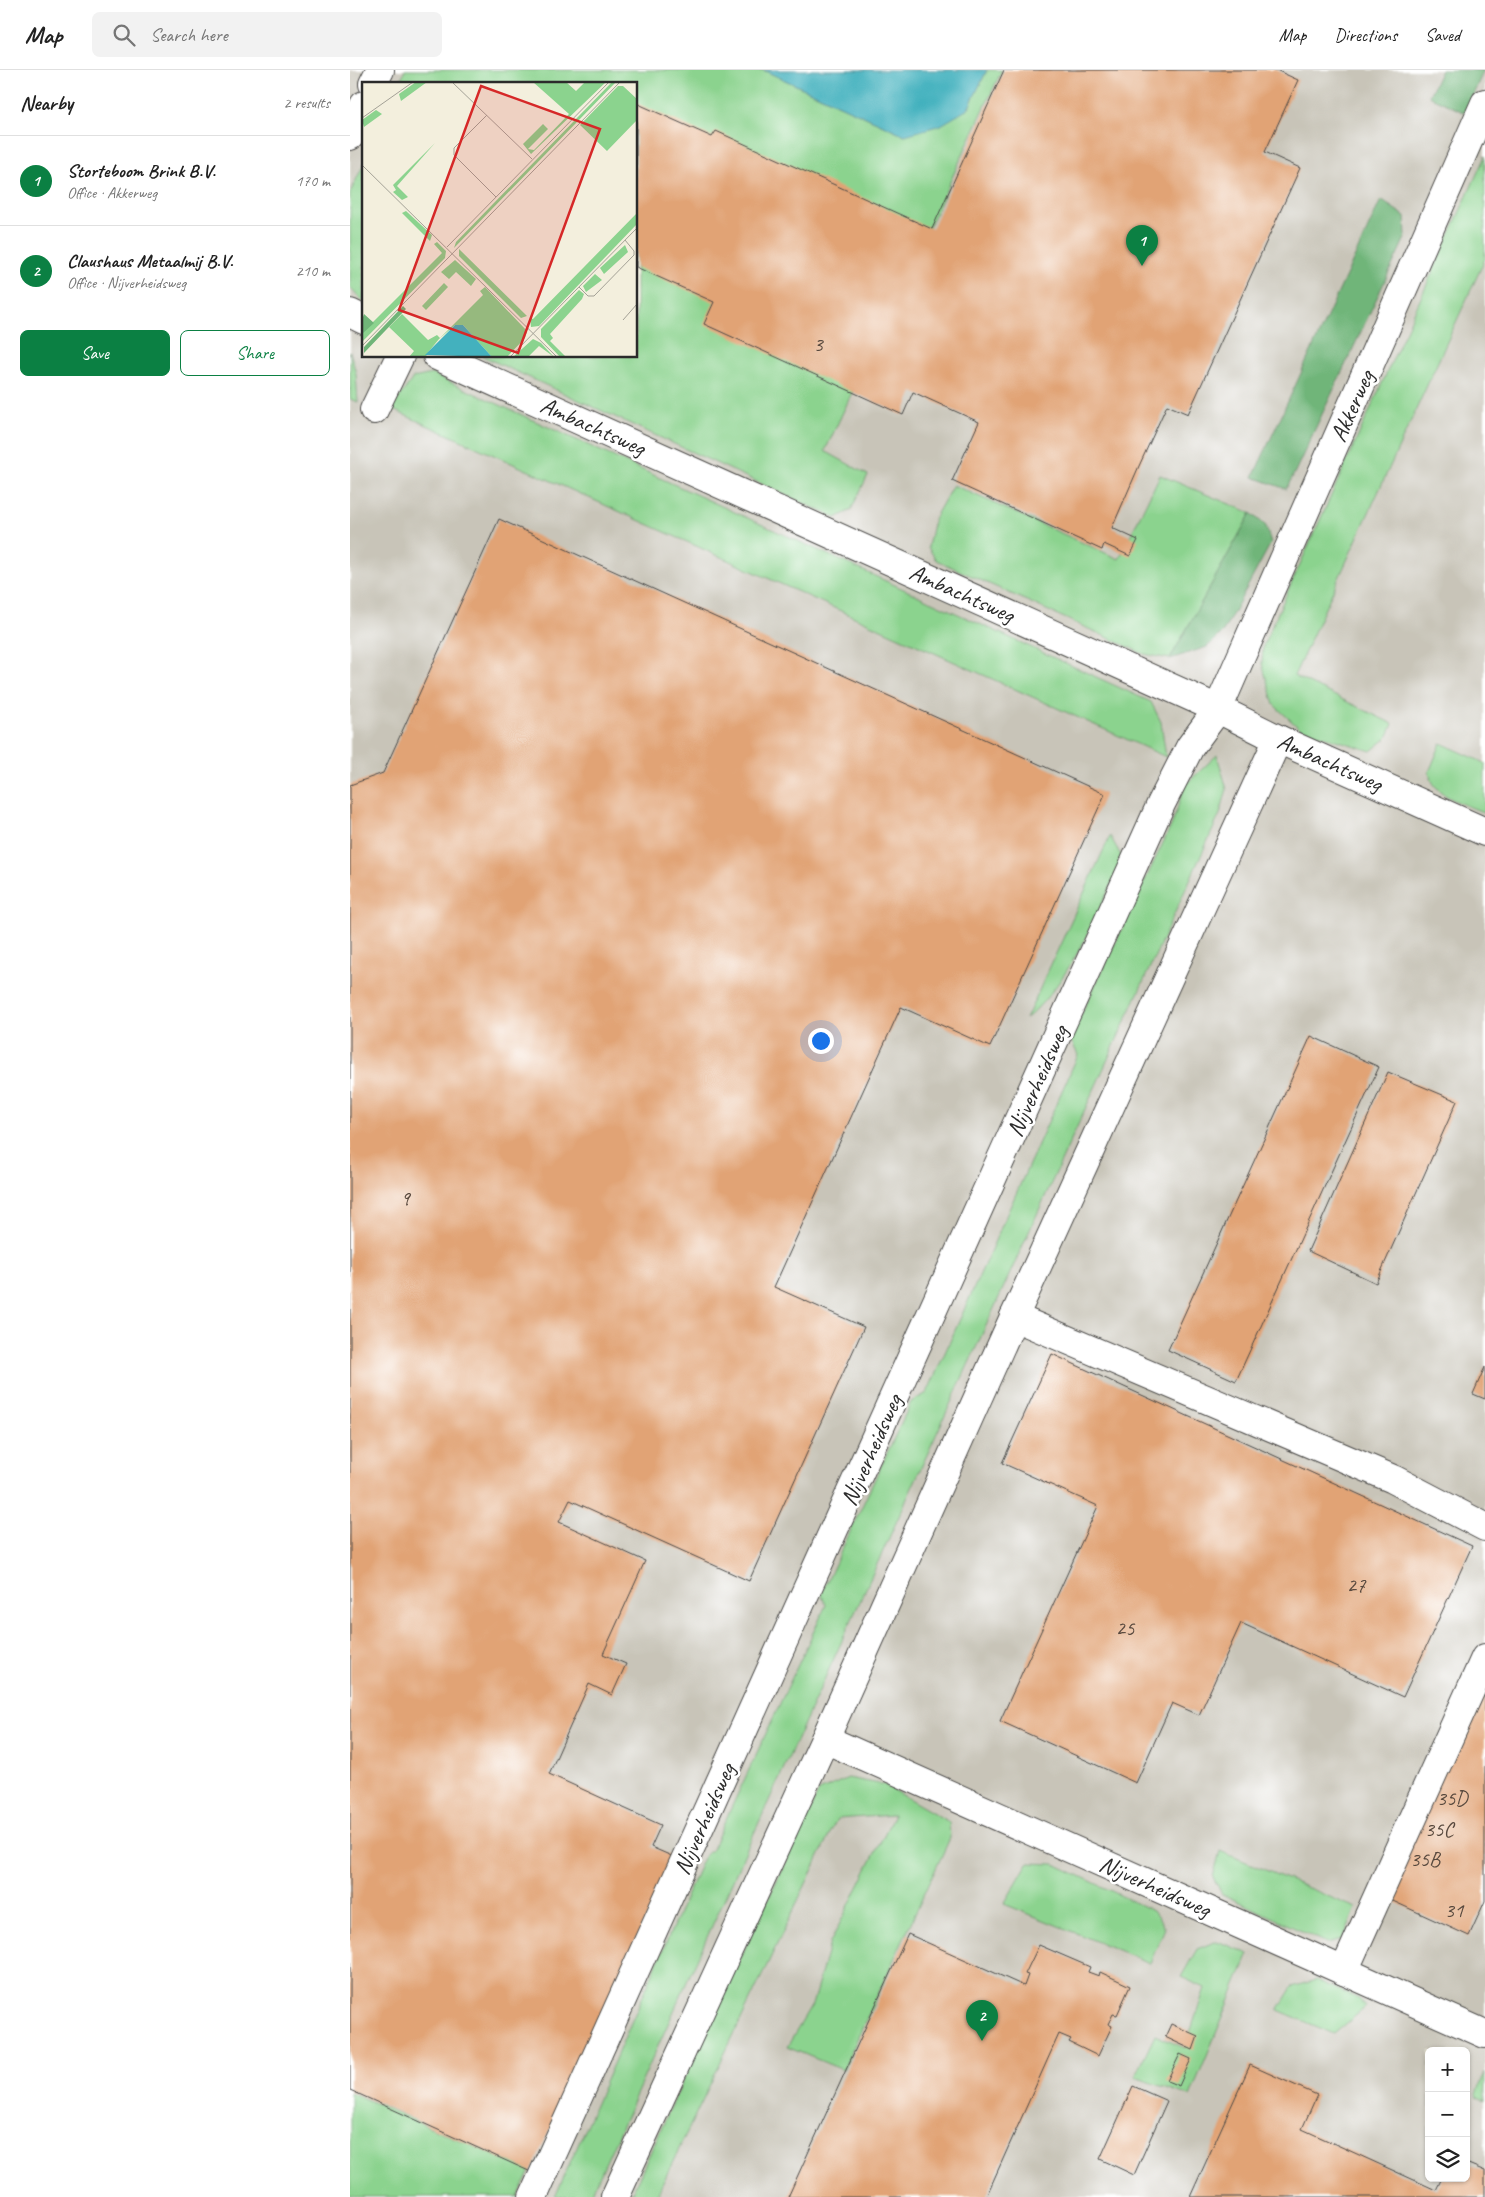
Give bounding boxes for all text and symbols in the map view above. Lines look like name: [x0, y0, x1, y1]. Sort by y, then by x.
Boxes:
search box: [92, 12, 442, 57]
text: Map: [25, 20, 62, 50]
icon: search: [110, 21, 138, 49]
text: Search here: [150, 23, 228, 47]
text: Map: [1279, 24, 1306, 46]
text: Directions: [1334, 24, 1397, 46]
text: Saved: [1425, 24, 1460, 46]
inset map: [362, 82, 638, 358]
text: Nearby: [20, 90, 73, 116]
text: 2 results: [283, 93, 330, 113]
text: Storteboom Brink B.V.: [67, 159, 216, 183]
text: 1: [32, 171, 40, 191]
text: 170 m: [296, 171, 330, 191]
text: Office · Akkerweg: [67, 183, 157, 203]
pin: 1: [1126, 225, 1158, 266]
text: Claushaus Metaalmij B.V.: [67, 249, 233, 273]
text: 2: [32, 261, 40, 281]
text: 210 m: [296, 261, 330, 281]
text: Office · Nijverheidsweg: [67, 273, 186, 293]
button: Save: [20, 330, 170, 376]
button: Share: [180, 330, 330, 376]
house number: 3: [813, 331, 824, 357]
street label: Akkerweg: [1323, 364, 1382, 446]
street label: Ambachtsweg: [536, 390, 652, 463]
street label: Ambachtsweg: [905, 557, 1021, 630]
street label: Ambachtsweg: [1273, 726, 1389, 799]
street label: Nijverheidsweg: [999, 1019, 1076, 1141]
your location: [808, 1028, 834, 1054]
house number: 9: [400, 1185, 411, 1211]
street label: Nijverheidsweg: [833, 1388, 910, 1510]
house number: 27: [1347, 1572, 1367, 1598]
house number: 25: [1116, 1615, 1136, 1641]
street label: Nijverheidsweg: [666, 1757, 743, 1879]
house number: 35D: [1436, 1785, 1469, 1811]
house number: 35C: [1425, 1816, 1455, 1842]
house number: 35B: [1410, 1846, 1442, 1872]
street label: Nijverheidsweg: [1095, 1848, 1217, 1925]
house number: 31: [1445, 1897, 1465, 1923]
pin: 2: [966, 2000, 998, 2041]
map controls: [1425, 2047, 1470, 2182]
button: +: [1425, 2047, 1470, 2092]
button: −: [1425, 2092, 1470, 2137]
button: layers: [1425, 2137, 1470, 2182]

